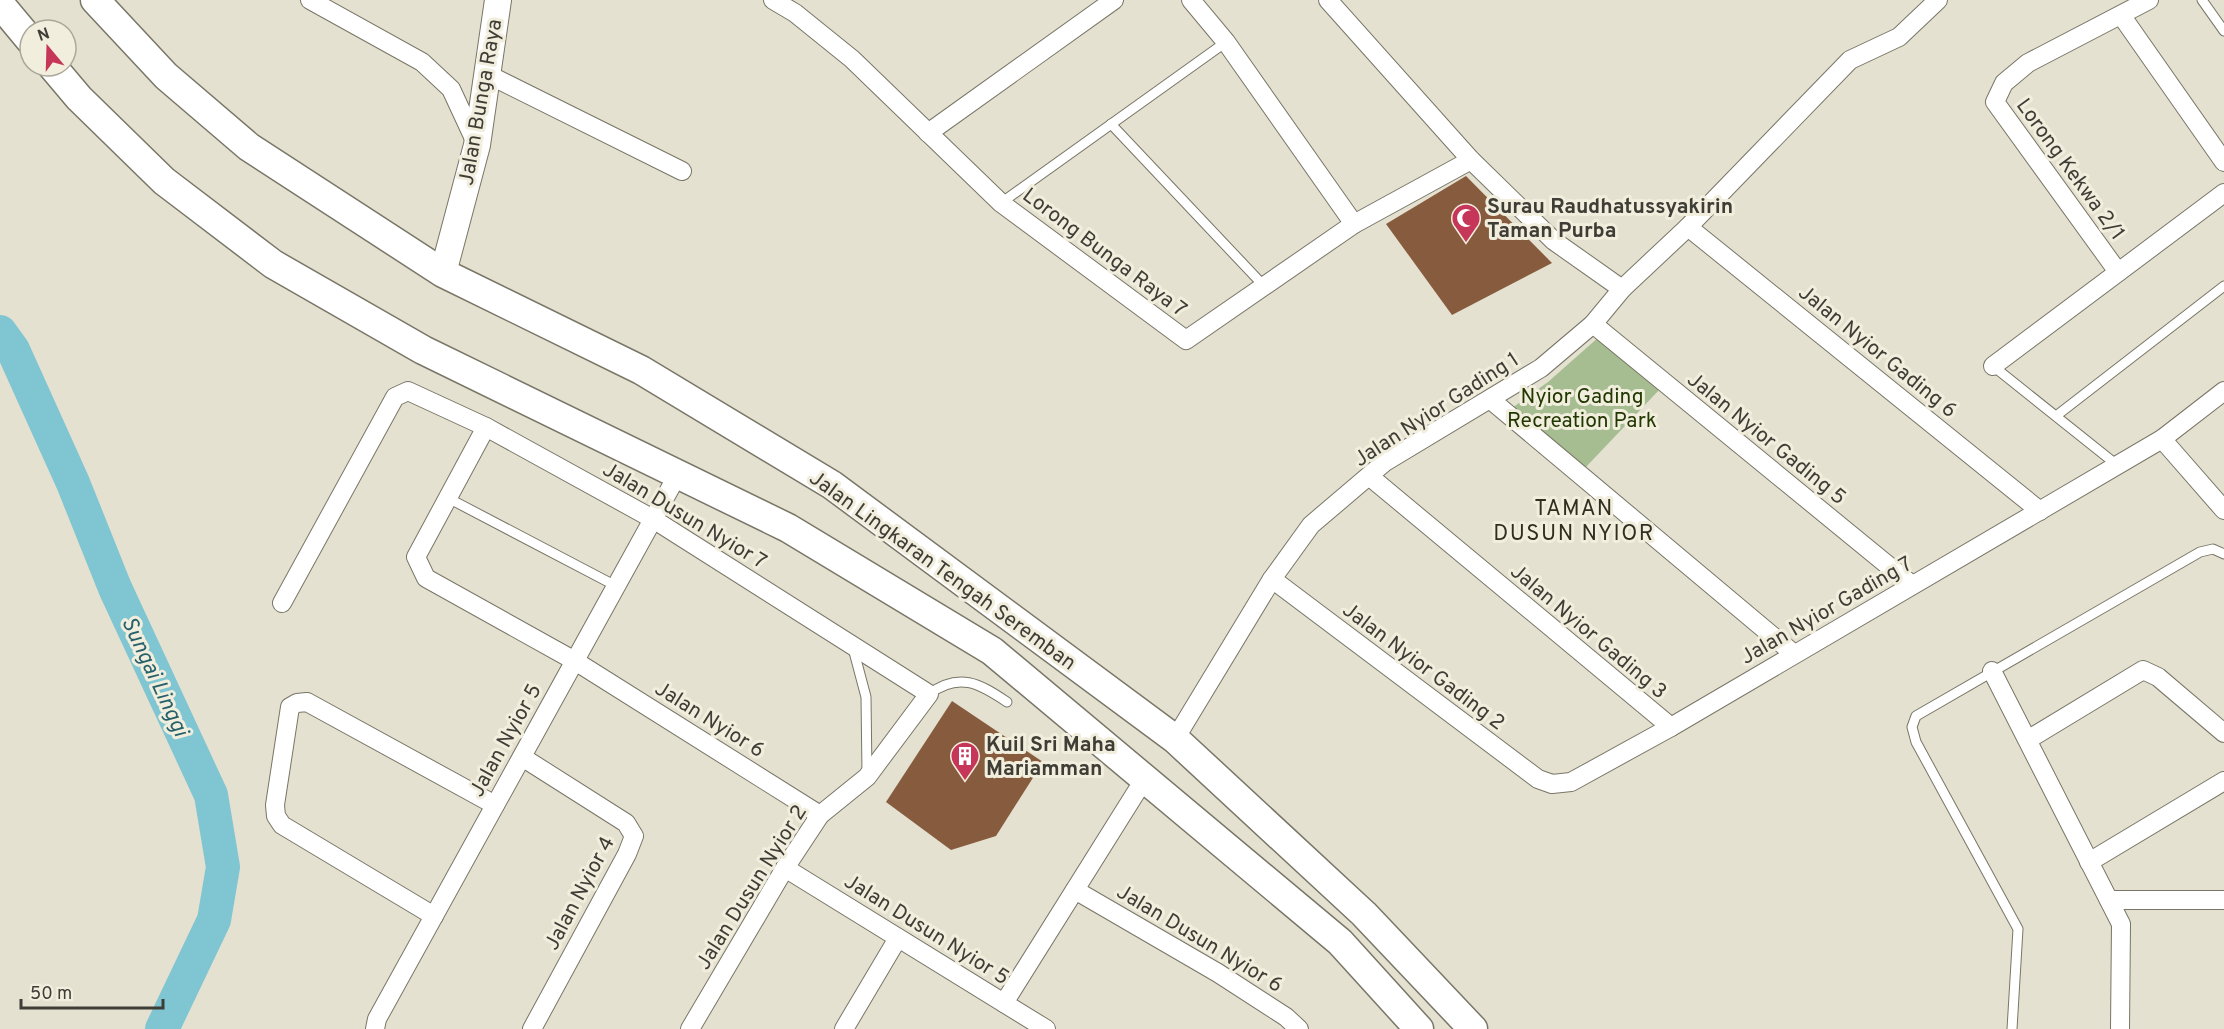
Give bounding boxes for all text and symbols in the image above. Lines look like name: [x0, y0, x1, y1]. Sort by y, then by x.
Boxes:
street label: Jalan Bunga Raya: [454, 17, 509, 188]
north arrow: [18, 18, 78, 78]
text: N: [35, 24, 52, 47]
street label: Lorong Kekwa 2/1: [2009, 94, 2130, 246]
street label: Lorong Bunga Raya 7: [1017, 183, 1192, 324]
place label: Surau Raudhatussyakirin Taman Purba: [1487, 194, 1733, 245]
mosque icon: Surau Raudhatussyakirin Taman Purba: [1450, 202, 1482, 244]
street label: Jalan Nyior Gading 6: [1792, 280, 1962, 424]
street label: Jalan Nyior Gading 1: [1349, 347, 1525, 474]
street label: Jalan Nyior Gading 5: [1681, 367, 1851, 512]
park label: Nyior Gading Recreation Park: [1507, 384, 1657, 435]
street label: Jalan Dusun Nyior 7: [597, 457, 771, 576]
street label: Jalan Lingkaran Tengah Seremban: [803, 465, 1081, 677]
district label: TAMAN DUSUN NYIOR: [1493, 496, 1655, 548]
street label: Jalan Nyior Gading 7: [1736, 551, 1918, 672]
street label: Jalan Nyior Gading 3: [1504, 559, 1672, 706]
street label: Jalan Nyior Gading 2: [1336, 597, 1510, 737]
water label: Sungai Linggi: [114, 613, 194, 743]
street label: Jalan Nyior 6: [649, 676, 769, 765]
street label: Jalan Nyior 5: [464, 679, 548, 802]
place label: Kuil Sri Maha Mariamman: [986, 732, 1116, 783]
building icon: Kuil Sri Maha Mariamman: [949, 740, 981, 782]
street label: Jalan Dusun Nyior 2: [691, 800, 814, 975]
street label: Jalan Nyior 4: [539, 832, 622, 955]
street label: Jalan Dusun Nyior 5: [839, 869, 1014, 992]
street label: Jalan Dusun Nyior 6: [1111, 879, 1287, 1000]
scale bar: [21, 972, 164, 1010]
text: 50 m: [30, 983, 72, 1006]

